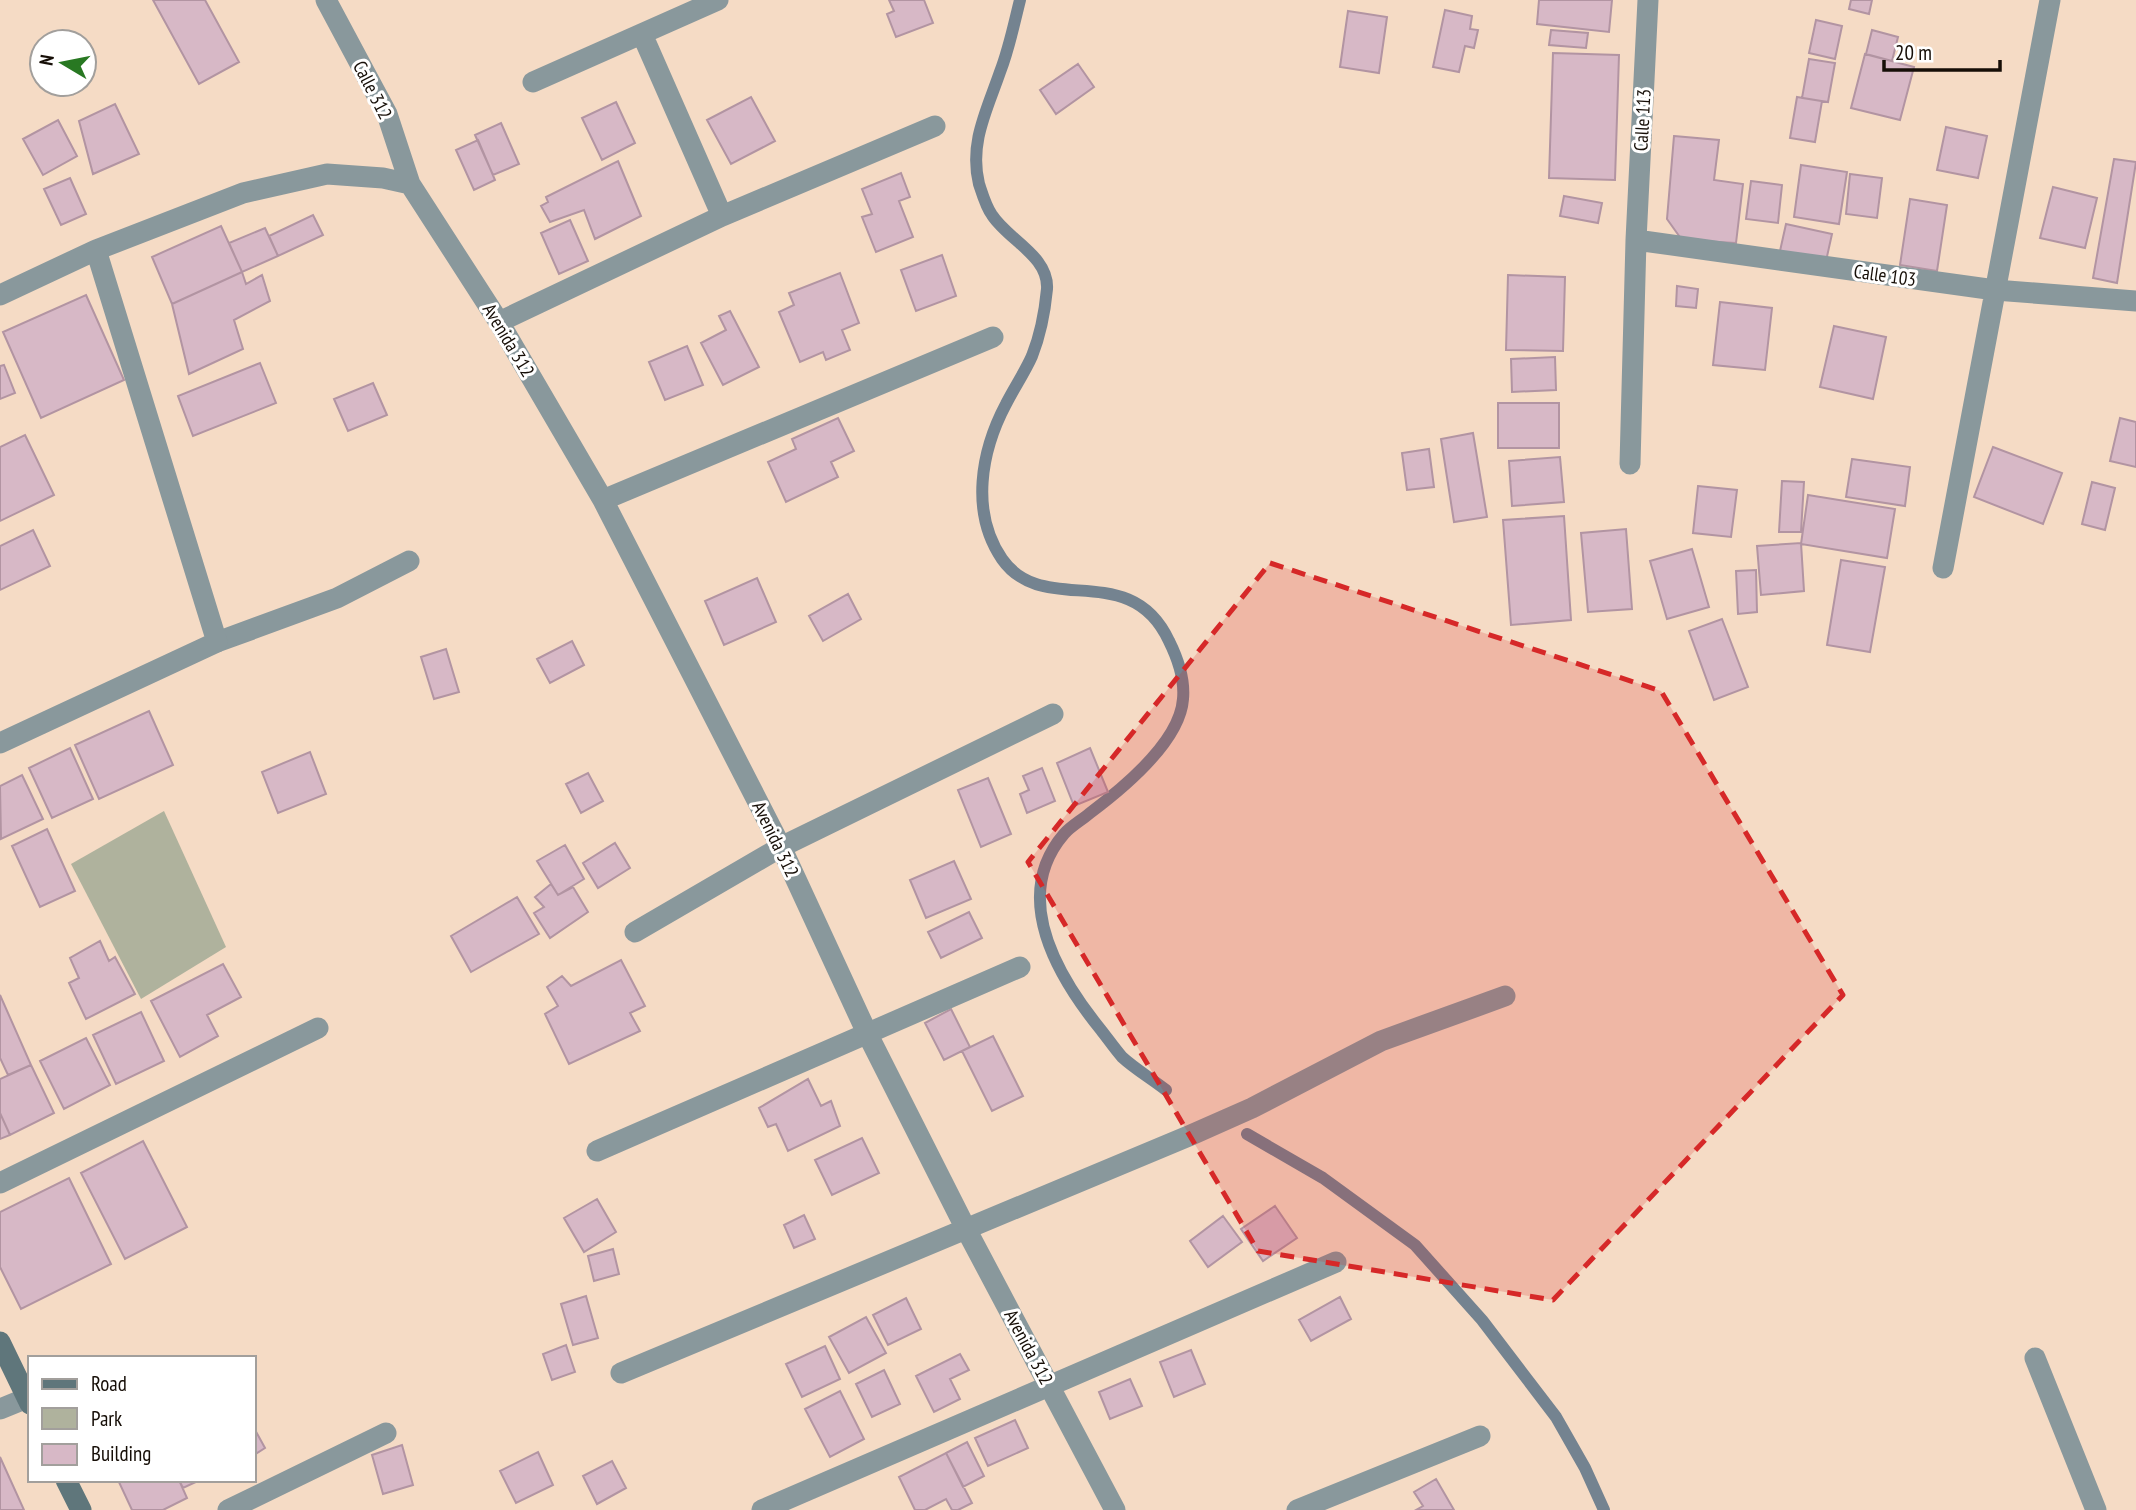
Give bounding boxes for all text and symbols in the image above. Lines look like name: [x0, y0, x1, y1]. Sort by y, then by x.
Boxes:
north arrow: [28, 28, 98, 98]
scale bar: [1884, 28, 2000, 72]
text: 20 m: [1895, 39, 1932, 66]
text: N: [34, 53, 59, 67]
street label: Calle 312: [348, 57, 398, 123]
street label: Calle 113: [1628, 88, 1656, 152]
street label: Calle 103: [1852, 259, 1918, 291]
street label: Avenida 312: [478, 299, 540, 381]
street label: Avenida 312: [747, 797, 805, 881]
street label: Avenida 312: [999, 1305, 1059, 1389]
legend: [28, 1356, 256, 1482]
text: Road: [91, 1370, 127, 1397]
text: Park: [91, 1405, 122, 1432]
text: Building: [91, 1440, 151, 1467]

